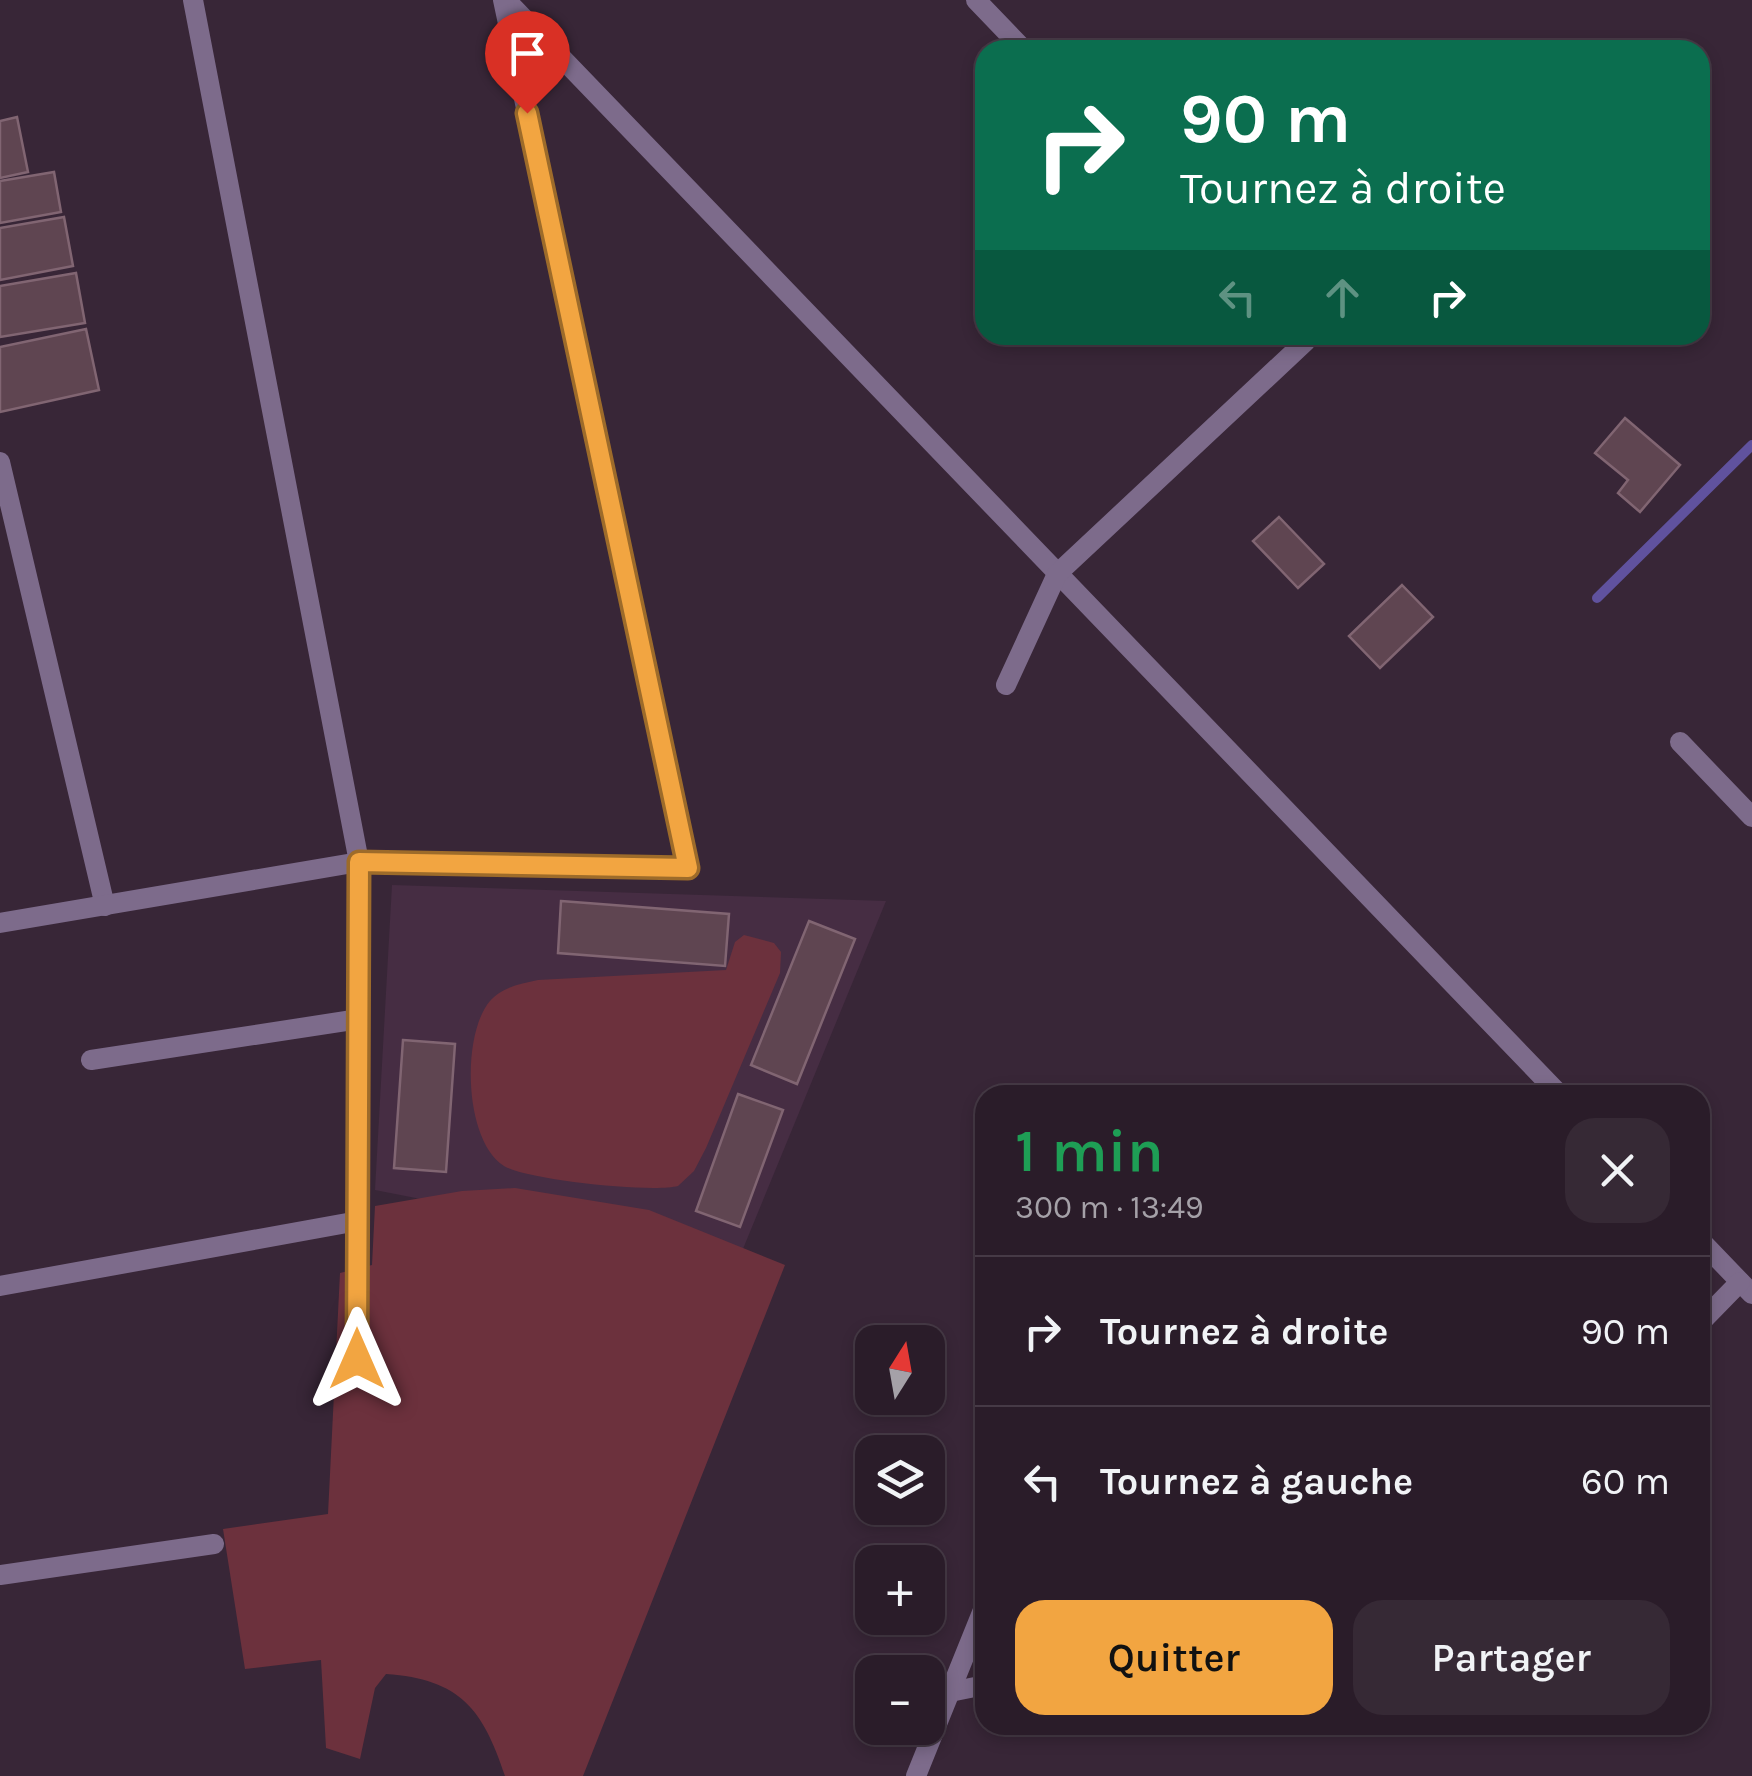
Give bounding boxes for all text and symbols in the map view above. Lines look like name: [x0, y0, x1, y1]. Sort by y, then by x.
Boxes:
pin: [485, 11, 570, 114]
icon: arrive: [500, 26, 555, 81]
text: 90 m: [1180, 78, 1351, 160]
icon: right: [1015, 80, 1145, 210]
text: Tournez à droite: [1180, 162, 1506, 214]
icon: left: [1210, 270, 1265, 325]
icon: ahead: [1315, 270, 1370, 325]
icon: right: [1420, 270, 1475, 325]
text: 1 min: [1015, 1116, 1164, 1186]
button: close: [1565, 1118, 1670, 1223]
text: 300 m · 13:49: [1015, 1189, 1204, 1226]
icon: right: [1015, 1304, 1070, 1359]
position arrow: [305, 1307, 409, 1411]
text: Tournez à droite: [1100, 1309, 1388, 1354]
text: 90 m: [1581, 1309, 1670, 1354]
north arrow: [855, 1325, 945, 1415]
map controls: [855, 1325, 945, 1745]
button: layers: [855, 1435, 945, 1525]
icon: left: [1015, 1454, 1070, 1509]
text: Tournez à gauche: [1100, 1459, 1413, 1504]
text: 60 m: [1581, 1459, 1670, 1504]
button: +: [855, 1545, 945, 1635]
button: Quitter: [1015, 1600, 1333, 1715]
button: Partager: [1353, 1600, 1670, 1715]
button: −: [855, 1655, 945, 1745]

